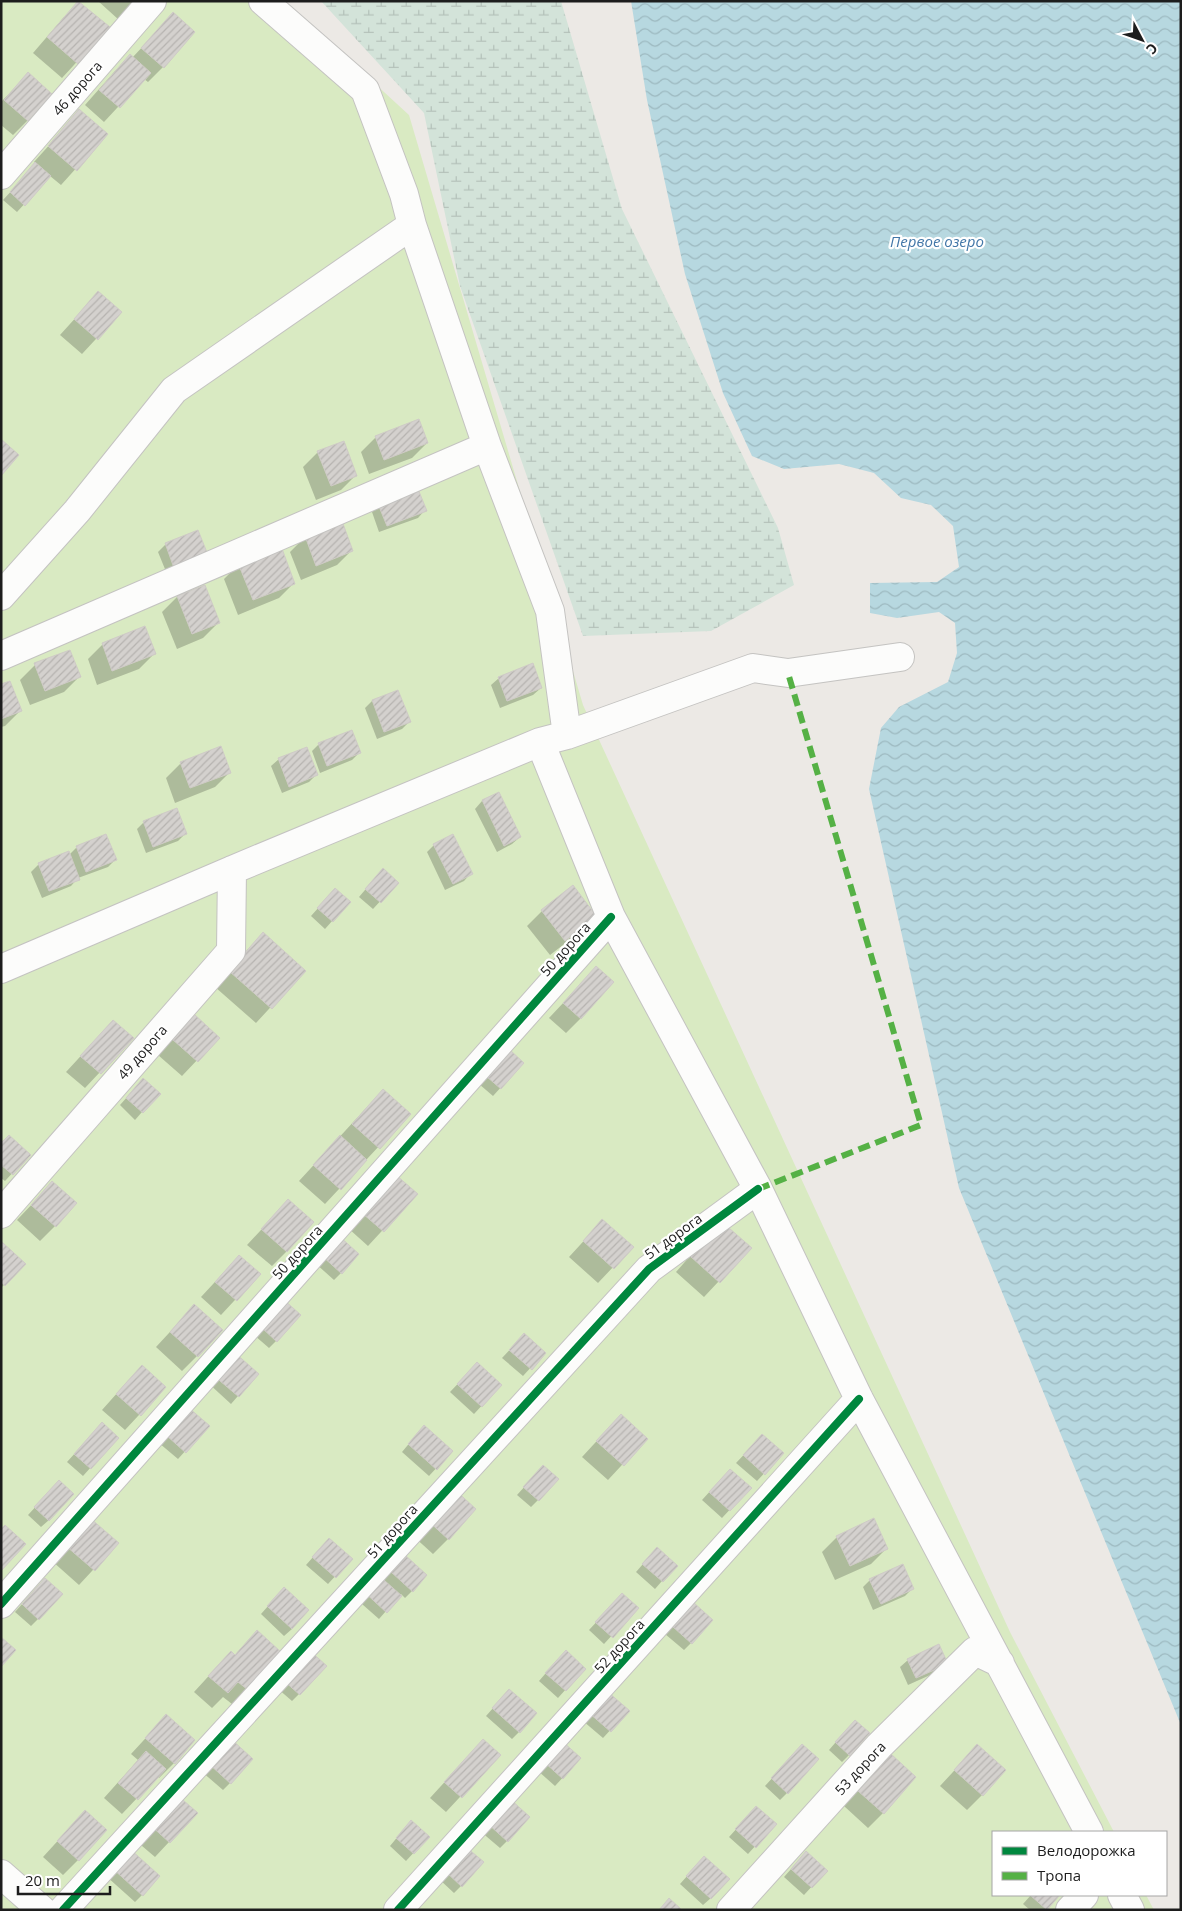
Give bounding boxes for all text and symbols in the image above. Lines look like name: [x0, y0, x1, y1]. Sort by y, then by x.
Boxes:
north arrow: [1117, 15, 1167, 65]
text: С: [1142, 39, 1162, 59]
street label: 46 дорога: [48, 57, 106, 119]
water label: Первое озеро: [890, 231, 984, 251]
street label: 50 дорога: [536, 918, 594, 980]
street label: 49 дорога: [113, 1021, 171, 1083]
street label: 51 дорога: [640, 1209, 706, 1263]
street label: 50 дорога: [268, 1221, 326, 1283]
street label: 51 дорога: [363, 1500, 421, 1562]
street label: 52 дорога: [590, 1615, 648, 1677]
street label: 53 дорога: [830, 1737, 890, 1799]
legend: [992, 1831, 1167, 1896]
text: Велодорожка: [1037, 1840, 1136, 1860]
scale bar: [18, 1864, 110, 1896]
text: Тропа: [1037, 1865, 1081, 1885]
text: 20 m: [25, 1870, 60, 1890]

